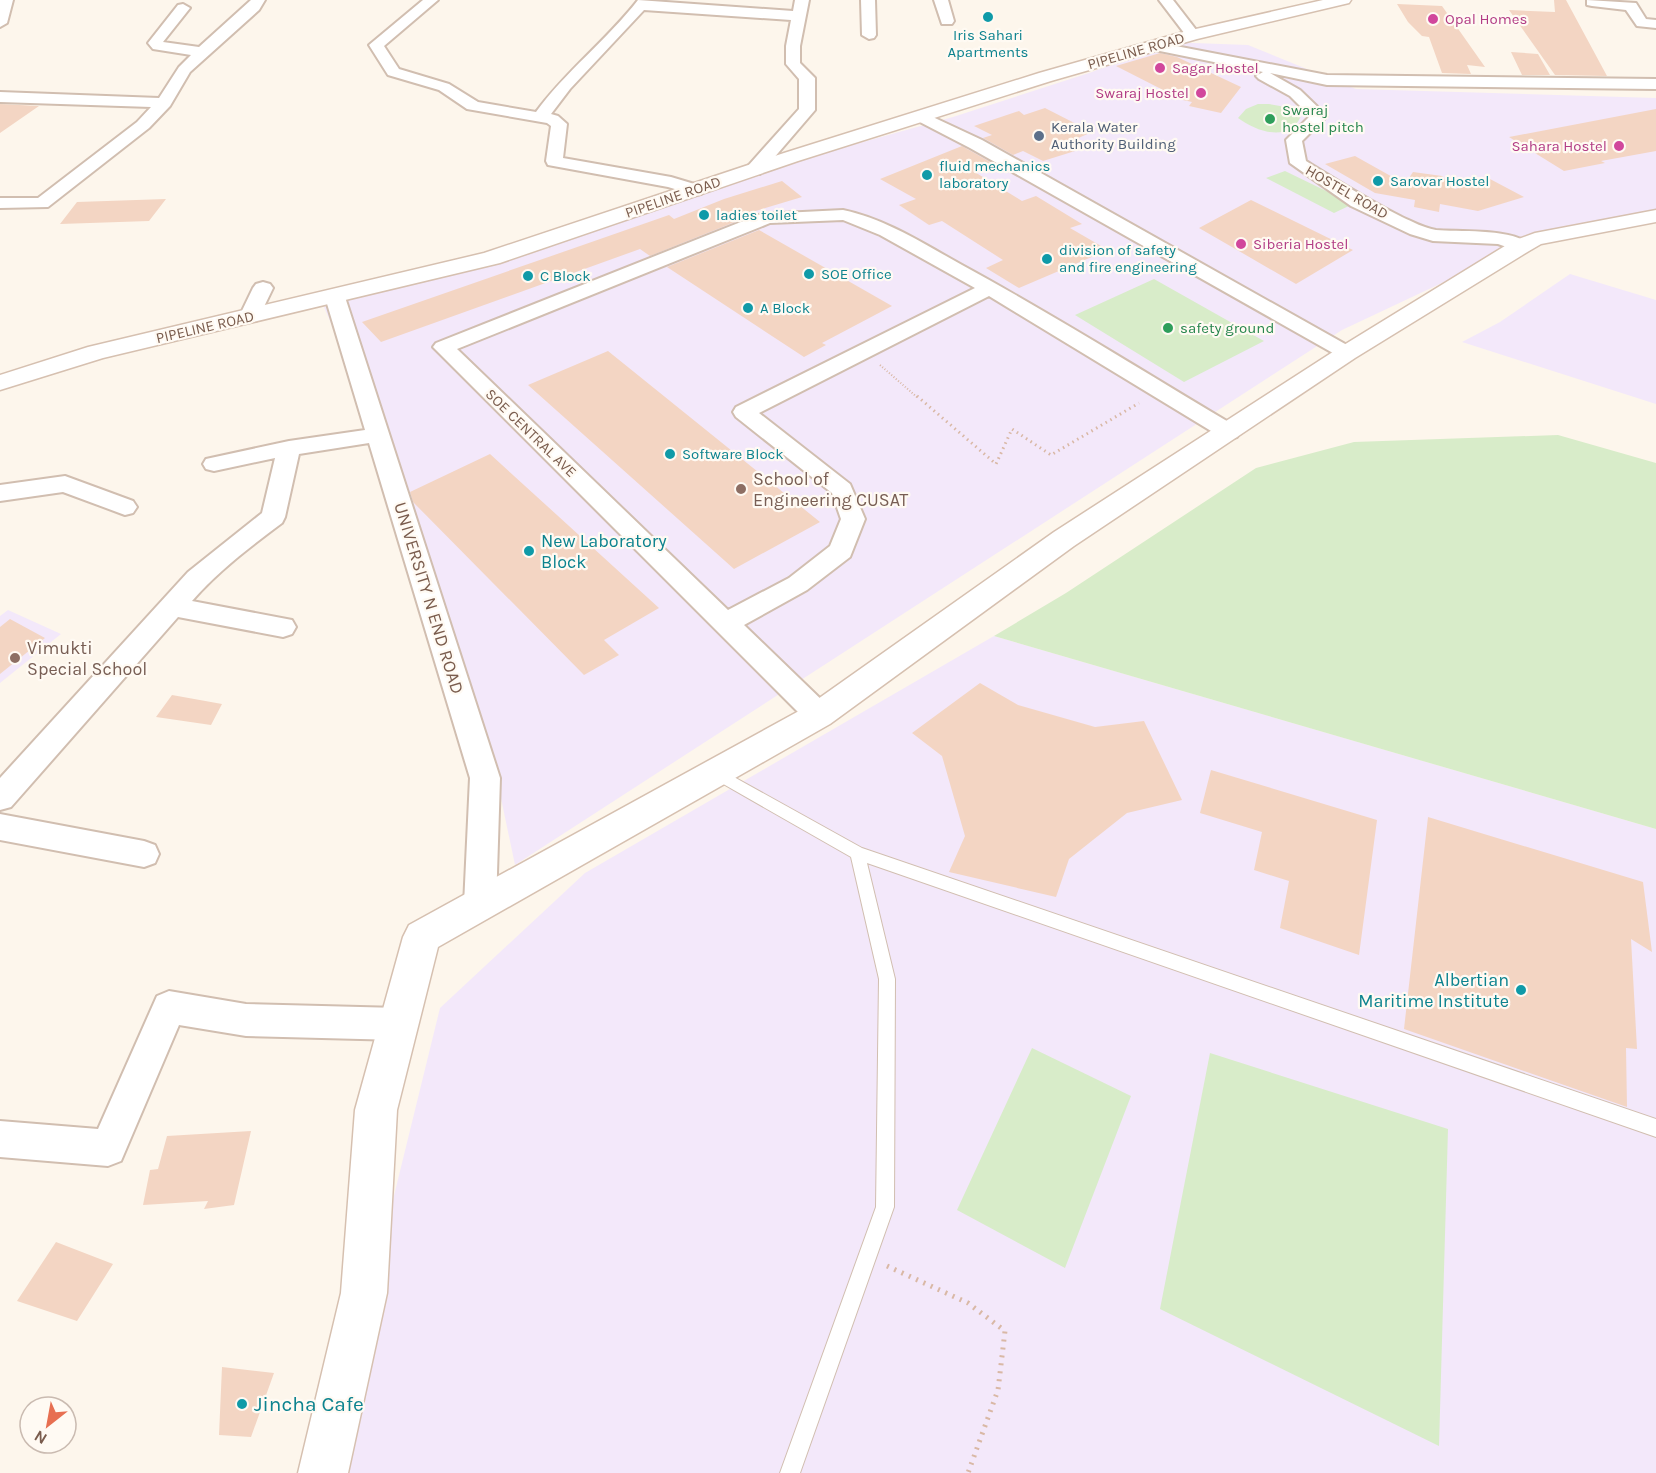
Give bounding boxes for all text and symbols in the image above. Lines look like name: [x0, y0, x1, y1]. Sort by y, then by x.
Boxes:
marker: Iris Sahari Apartments: [981, 10, 995, 24]
place label: Opal Homes: [1445, 10, 1527, 28]
marker: Opal Homes: [1426, 12, 1440, 26]
place label: Iris Sahari Apartments: [947, 26, 1029, 61]
street label: PIPELINE ROAD: [1085, 29, 1187, 73]
place label: Sagar Hostel: [1172, 59, 1259, 77]
marker: Sagar Hostel: [1153, 61, 1167, 75]
place label: Swaraj Hostel: [1095, 84, 1189, 102]
marker: Swaraj Hostel: [1194, 86, 1208, 100]
place label: Swaraj hostel pitch: [1282, 101, 1364, 136]
marker: Swaraj hostel pitch: [1263, 112, 1277, 126]
place label: Kerala Water Authority Building: [1051, 118, 1176, 153]
marker: Kerala Water Authority Building: [1032, 129, 1046, 143]
place label: Sahara Hostel: [1511, 137, 1607, 155]
marker: Sahara Hostel: [1612, 139, 1626, 153]
place label: fluid mechanics laboratory: [939, 157, 1050, 192]
street label: HOSTEL ROAD: [1302, 161, 1392, 223]
marker: fluid mechanics laboratory: [920, 168, 934, 182]
street label: PIPELINE ROAD: [623, 172, 723, 222]
place label: Sarovar Hostel: [1390, 172, 1489, 190]
marker: Sarovar Hostel: [1371, 174, 1385, 188]
place label: ladies toilet: [716, 206, 797, 224]
marker: ladies toilet: [697, 208, 711, 222]
place label: Siberia Hostel: [1253, 235, 1349, 253]
marker: Siberia Hostel: [1234, 237, 1248, 251]
place label: division of safety and fire engineering: [1059, 241, 1197, 276]
marker: division of safety and fire engineering: [1040, 252, 1054, 266]
place label: SOE Office: [821, 265, 892, 283]
place label: C Block: [540, 267, 591, 285]
marker: SOE Office: [802, 267, 816, 281]
marker: C Block: [521, 269, 535, 283]
place label: A Block: [760, 299, 810, 317]
marker: A Block: [741, 301, 755, 315]
street label: PIPELINE ROAD: [154, 307, 256, 347]
place label: safety ground: [1180, 319, 1274, 337]
marker: safety ground: [1161, 321, 1175, 335]
street label: SOE CENTRAL AVE: [482, 385, 580, 481]
place label: Software Block: [682, 445, 784, 463]
marker: Software Block: [663, 447, 677, 461]
place label: School of Engineering CUSAT: [753, 468, 908, 511]
marker: School of Engineering CUSAT: [734, 482, 748, 496]
street label: UNIVERSITY N END ROAD: [389, 499, 469, 697]
place label: New Laboratory Block: [541, 530, 667, 573]
marker: New Laboratory Block: [522, 544, 536, 558]
place label: Vimukti Special School: [27, 637, 147, 680]
marker: Vimukti Special School: [8, 651, 22, 665]
place label: Albertian Maritime Institute: [1358, 969, 1509, 1012]
marker: Albertian Maritime Institute: [1514, 983, 1528, 997]
place label: Jincha Cafe: [254, 1392, 364, 1416]
north arrow: [18, 1395, 78, 1455]
marker: Jincha Cafe: [235, 1397, 249, 1411]
text: N: [31, 1426, 50, 1449]

